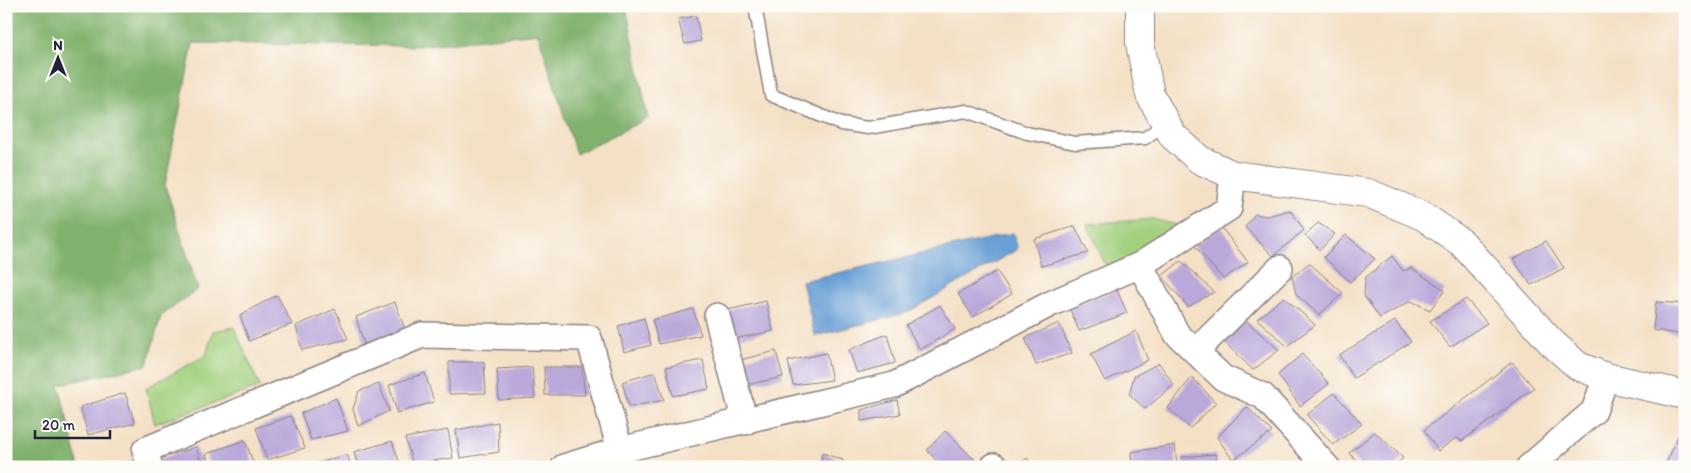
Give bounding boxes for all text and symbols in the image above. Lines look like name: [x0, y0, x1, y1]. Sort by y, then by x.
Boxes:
north arrow: [32, 32, 82, 82]
text: N: [53, 37, 63, 54]
scale bar: [35, 408, 110, 440]
text: 20 m: [42, 416, 76, 434]

